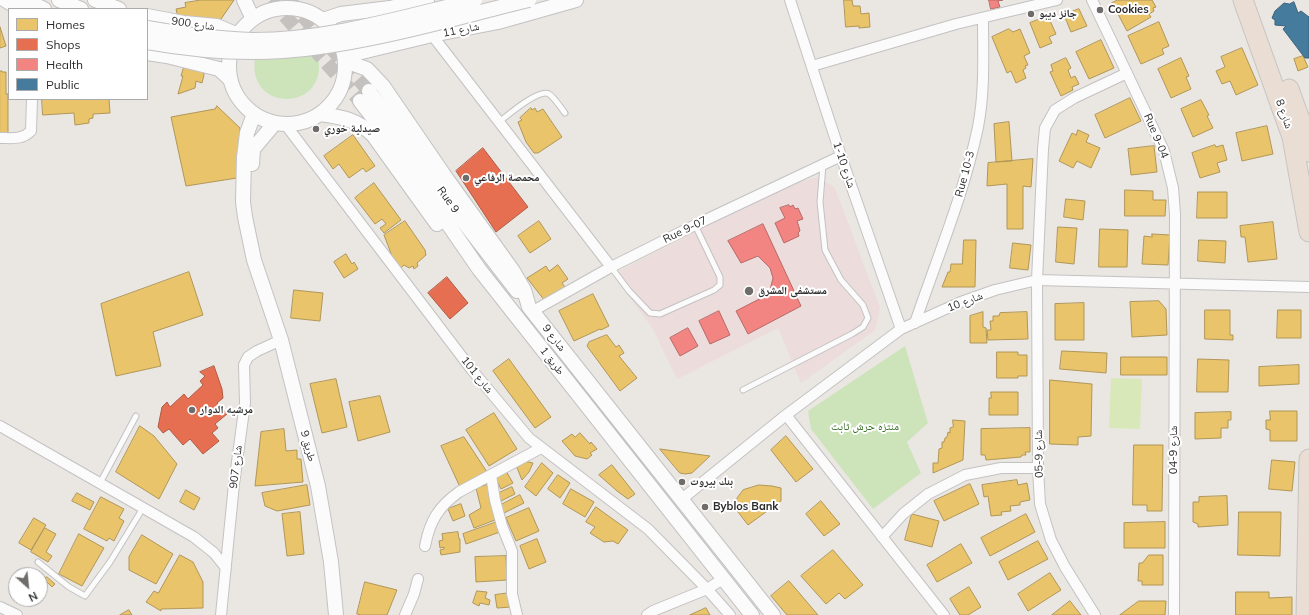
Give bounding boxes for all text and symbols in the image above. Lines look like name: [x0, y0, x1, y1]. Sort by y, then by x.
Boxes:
place label: Cookies: [1108, 3, 1149, 17]
marker: Cookies: [1095, 5, 1105, 15]
place label: جانز ديبو: [1039, 7, 1077, 21]
legend: [8, 8, 148, 100]
marker: جانز ديبو: [1026, 9, 1036, 19]
street label: شارع 900: [171, 14, 215, 34]
text: Homes: [46, 17, 85, 32]
street label: شارع 11: [442, 20, 480, 40]
text: Shops: [46, 37, 81, 52]
text: Health: [46, 57, 83, 72]
text: Public: [46, 77, 80, 92]
street label: شارع 8: [1273, 97, 1295, 131]
street label: Rue 9-04: [1141, 112, 1171, 160]
place label: صيدلية خوري: [324, 122, 380, 136]
marker: صيدلية خوري: [311, 124, 321, 134]
street label: شارع 10-1: [830, 140, 858, 190]
street label: Rue 10-3: [953, 149, 977, 199]
place label: محمصة الرفاعي: [474, 171, 539, 185]
marker: محمصة الرفاعي: [461, 173, 471, 183]
street label: Rue 9: [434, 184, 462, 216]
street label: Rue 9-07: [661, 214, 709, 246]
place label: مستشفى المشرق: [758, 284, 827, 298]
marker: مستشفى المشرق: [743, 285, 755, 297]
street label: شارع 10: [945, 289, 985, 315]
street label: شارع 9: [539, 322, 569, 354]
street label: طريق 1: [537, 344, 567, 378]
street label: شارع 101: [458, 354, 496, 396]
place label: مرشيه الدوار: [200, 403, 253, 417]
marker: مرشيه الدوار: [187, 405, 197, 415]
park label: منتزه حرش ثابت: [831, 420, 899, 434]
street label: شارع 9-04: [1167, 426, 1181, 474]
street label: طريق 9: [297, 429, 319, 463]
street label: شارع 9-05: [1032, 430, 1046, 478]
street label: شارع 907: [227, 445, 245, 489]
place label: بنك بيروت: [690, 475, 733, 489]
marker: بنك بيروت: [677, 477, 687, 487]
place label: Byblos Bank: [713, 500, 778, 514]
marker: Byblos Bank: [700, 502, 710, 512]
north arrow: [8, 567, 48, 607]
text: N: [26, 589, 40, 605]

